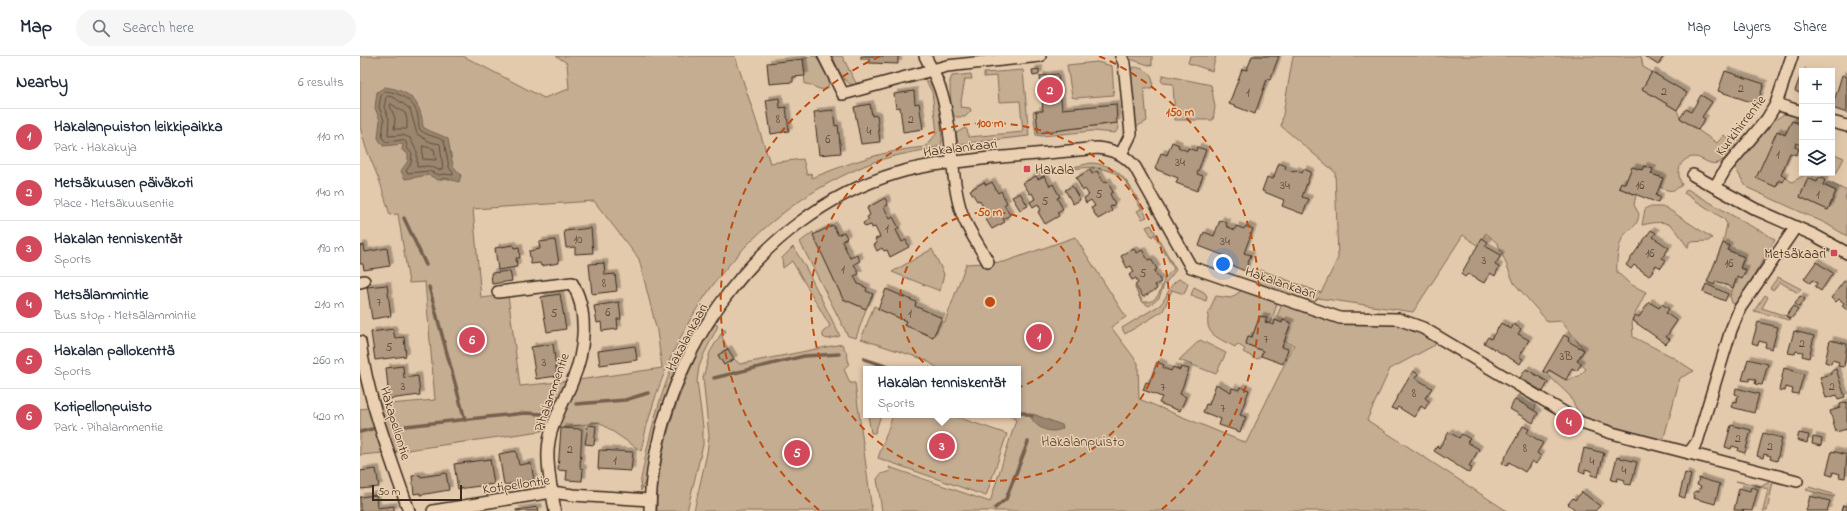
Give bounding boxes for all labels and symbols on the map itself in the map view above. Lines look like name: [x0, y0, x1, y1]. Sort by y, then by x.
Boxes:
pin: 2: [1037, 75, 1063, 105]
house number: 2: [1738, 80, 1744, 98]
house number: 2: [1661, 83, 1667, 101]
house number: 1: [1246, 84, 1250, 102]
street label: Kurkihirrentie: [1711, 90, 1772, 161]
text: 150 m: [1166, 104, 1195, 122]
house number: 8: [776, 111, 781, 129]
house number: 2: [908, 111, 914, 129]
text: 100 m: [977, 115, 1004, 133]
house number: 4: [867, 123, 872, 141]
house number: 6: [825, 131, 831, 149]
street label: Hakalankaari: [922, 134, 998, 163]
house number: 1: [1776, 146, 1780, 164]
house number: 34: [1175, 154, 1185, 172]
place label: Hakala: [1035, 160, 1074, 181]
marker: Hakala: [1022, 164, 1032, 174]
house number: 34: [1280, 177, 1290, 195]
house number: 16: [1635, 177, 1645, 195]
house number: 5: [1096, 186, 1103, 204]
house number: 1: [1816, 186, 1820, 204]
house number: 5: [1042, 193, 1049, 211]
text: 50 m: [978, 204, 1003, 222]
house number: 1: [885, 220, 889, 238]
house number: 10: [573, 231, 583, 249]
house number: 34: [1220, 233, 1230, 251]
place label: Metsäkaari: [1764, 244, 1826, 265]
house number: 16: [1645, 245, 1655, 263]
marker: Metsäkaari: [1829, 248, 1839, 258]
house number: 3: [1482, 252, 1487, 270]
your location: [1213, 254, 1233, 274]
house number: 16: [1724, 255, 1734, 273]
house number: 1: [841, 261, 845, 279]
street label: Hakalankaari: [1242, 261, 1319, 305]
house number: 5: [1140, 265, 1147, 283]
house number: 8: [602, 275, 607, 293]
house number: 7: [377, 294, 382, 312]
centre of rings: [983, 295, 997, 309]
street label: Hakalankaari: [661, 300, 714, 375]
house number: 6: [605, 304, 611, 322]
house number: 5: [551, 305, 558, 323]
house number: 1: [908, 305, 912, 323]
pin: 1: [1026, 322, 1052, 352]
pin: 6: [459, 325, 485, 355]
house number: 7: [1264, 331, 1269, 349]
house number: 2: [1799, 335, 1805, 353]
house number: 5: [386, 339, 393, 357]
house number: 3B: [1559, 348, 1573, 366]
street label: Pihalammentie: [529, 349, 576, 435]
house number: 3: [542, 354, 547, 372]
house number: 3: [401, 378, 406, 396]
house number: 2: [1829, 378, 1835, 396]
house number: 7: [1161, 379, 1166, 397]
street label: Hakapellontie: [373, 384, 416, 463]
house number: 8: [1412, 385, 1417, 403]
house number: 7: [1221, 400, 1226, 418]
pin: 4: [1556, 407, 1582, 437]
house number: 2: [1735, 430, 1741, 448]
pin: 3: [929, 431, 955, 461]
park label: Hakalanpuisto: [1041, 432, 1125, 453]
pin: 5: [784, 438, 810, 468]
house number: 2: [1767, 438, 1773, 456]
house number: 8: [1523, 440, 1528, 458]
house number: 2: [567, 441, 573, 459]
house number: 1: [613, 452, 617, 470]
house number: 4: [1590, 453, 1595, 471]
house number: 4: [1622, 462, 1627, 480]
street label: Kotipellontie: [481, 470, 552, 501]
scale bar: [372, 483, 462, 502]

